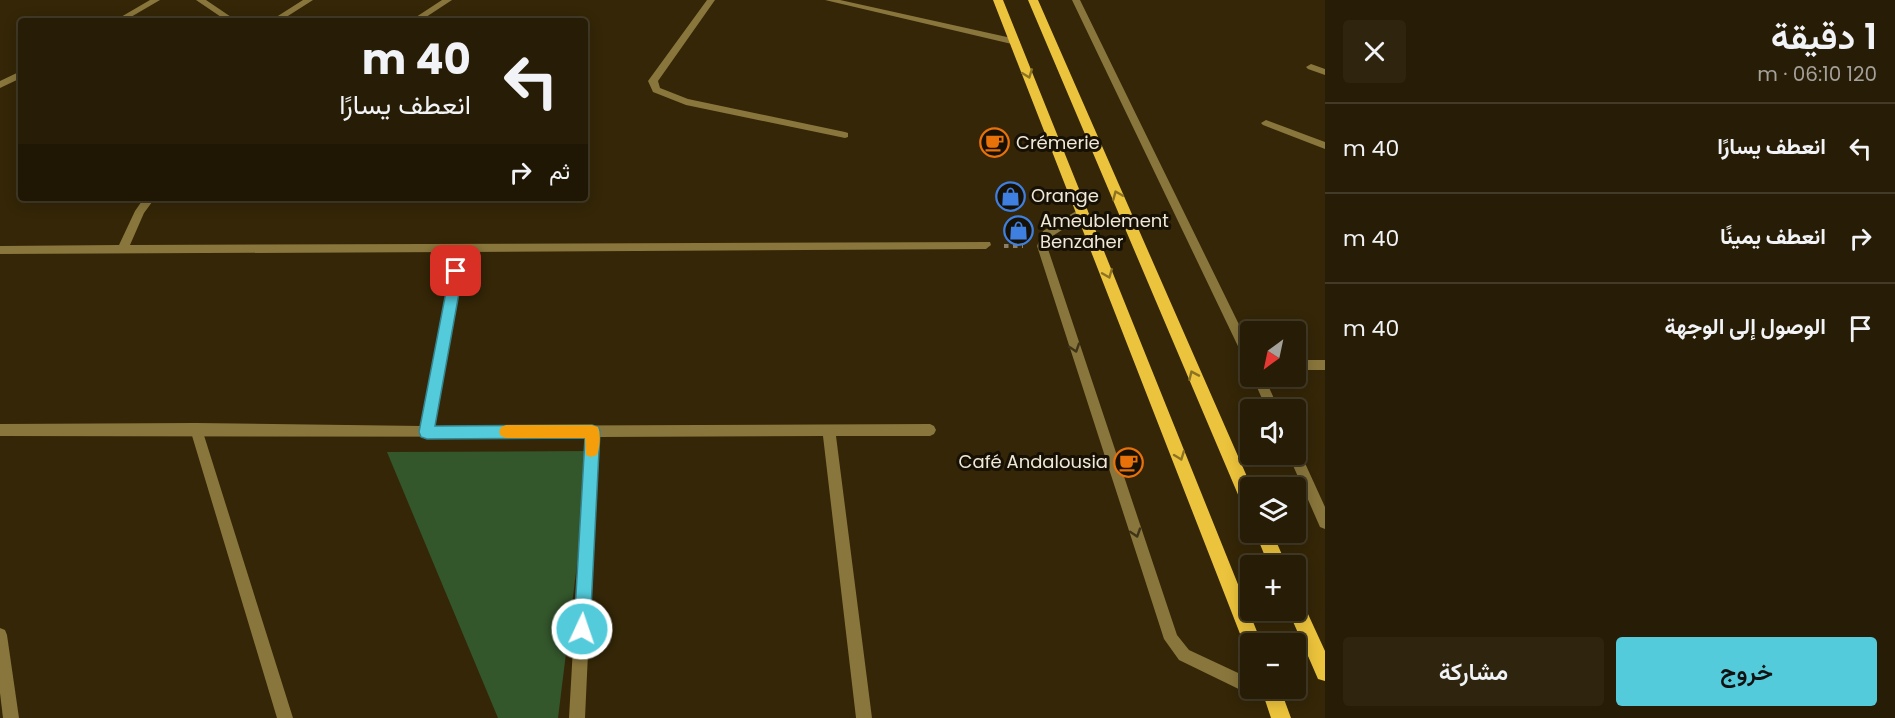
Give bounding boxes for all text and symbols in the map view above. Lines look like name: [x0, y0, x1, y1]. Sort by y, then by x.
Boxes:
text: 1 دقيقة: [1771, 11, 1877, 62]
button: close: [1343, 20, 1406, 83]
text: 40 m: [362, 30, 471, 89]
icon: left: [492, 42, 570, 120]
text: 120 m · 06:10: [1757, 60, 1877, 88]
one-way arrow: [1021, 68, 1034, 78]
text: انعطف يسارًا: [339, 86, 471, 123]
cafe icon: Crémerie: [979, 127, 1011, 159]
place label: Crémerie: [1016, 130, 1100, 155]
text: انعطف يسارًا: [1717, 131, 1826, 162]
icon: left: [1844, 132, 1877, 165]
text: 40 m: [1343, 133, 1399, 164]
icon: right: [504, 156, 537, 189]
text: ثم: [549, 156, 570, 187]
shop icon: Orange: [994, 180, 1026, 212]
place label: Orange: [1031, 183, 1099, 208]
one-way arrow: [1113, 190, 1125, 201]
place label: Ameublement Benzaher: [1040, 208, 1169, 254]
shop icon: Ameublement Benzaher: [1003, 215, 1035, 247]
text: انعطف يمينًا: [1720, 221, 1826, 252]
icon: right: [1844, 222, 1877, 255]
text: 40 m: [1343, 223, 1399, 254]
pin: [430, 245, 481, 296]
icon: arrive: [439, 254, 472, 287]
one-way arrow: [1101, 268, 1113, 279]
text: الوصول إلى الوجهة: [1665, 311, 1826, 342]
icon: arrive: [1844, 312, 1877, 345]
text: 40 m: [1343, 313, 1399, 344]
north arrow: [1240, 321, 1306, 387]
map controls: [1240, 321, 1306, 699]
one-way arrow: [1068, 342, 1081, 353]
one-way arrow: [1189, 370, 1201, 381]
button: sound: [1240, 399, 1306, 465]
cafe icon: Café Andalousia: [1113, 446, 1145, 478]
place label: Café Andalousia: [959, 449, 1108, 474]
one-way arrow: [1172, 450, 1185, 461]
button: layers: [1240, 477, 1306, 543]
one-way arrow: [1129, 527, 1142, 538]
button: +: [1240, 555, 1306, 621]
position arrow: [550, 597, 614, 661]
button: −: [1240, 633, 1306, 699]
button: مشاركة: [1343, 637, 1604, 706]
button: خروج: [1616, 637, 1877, 706]

